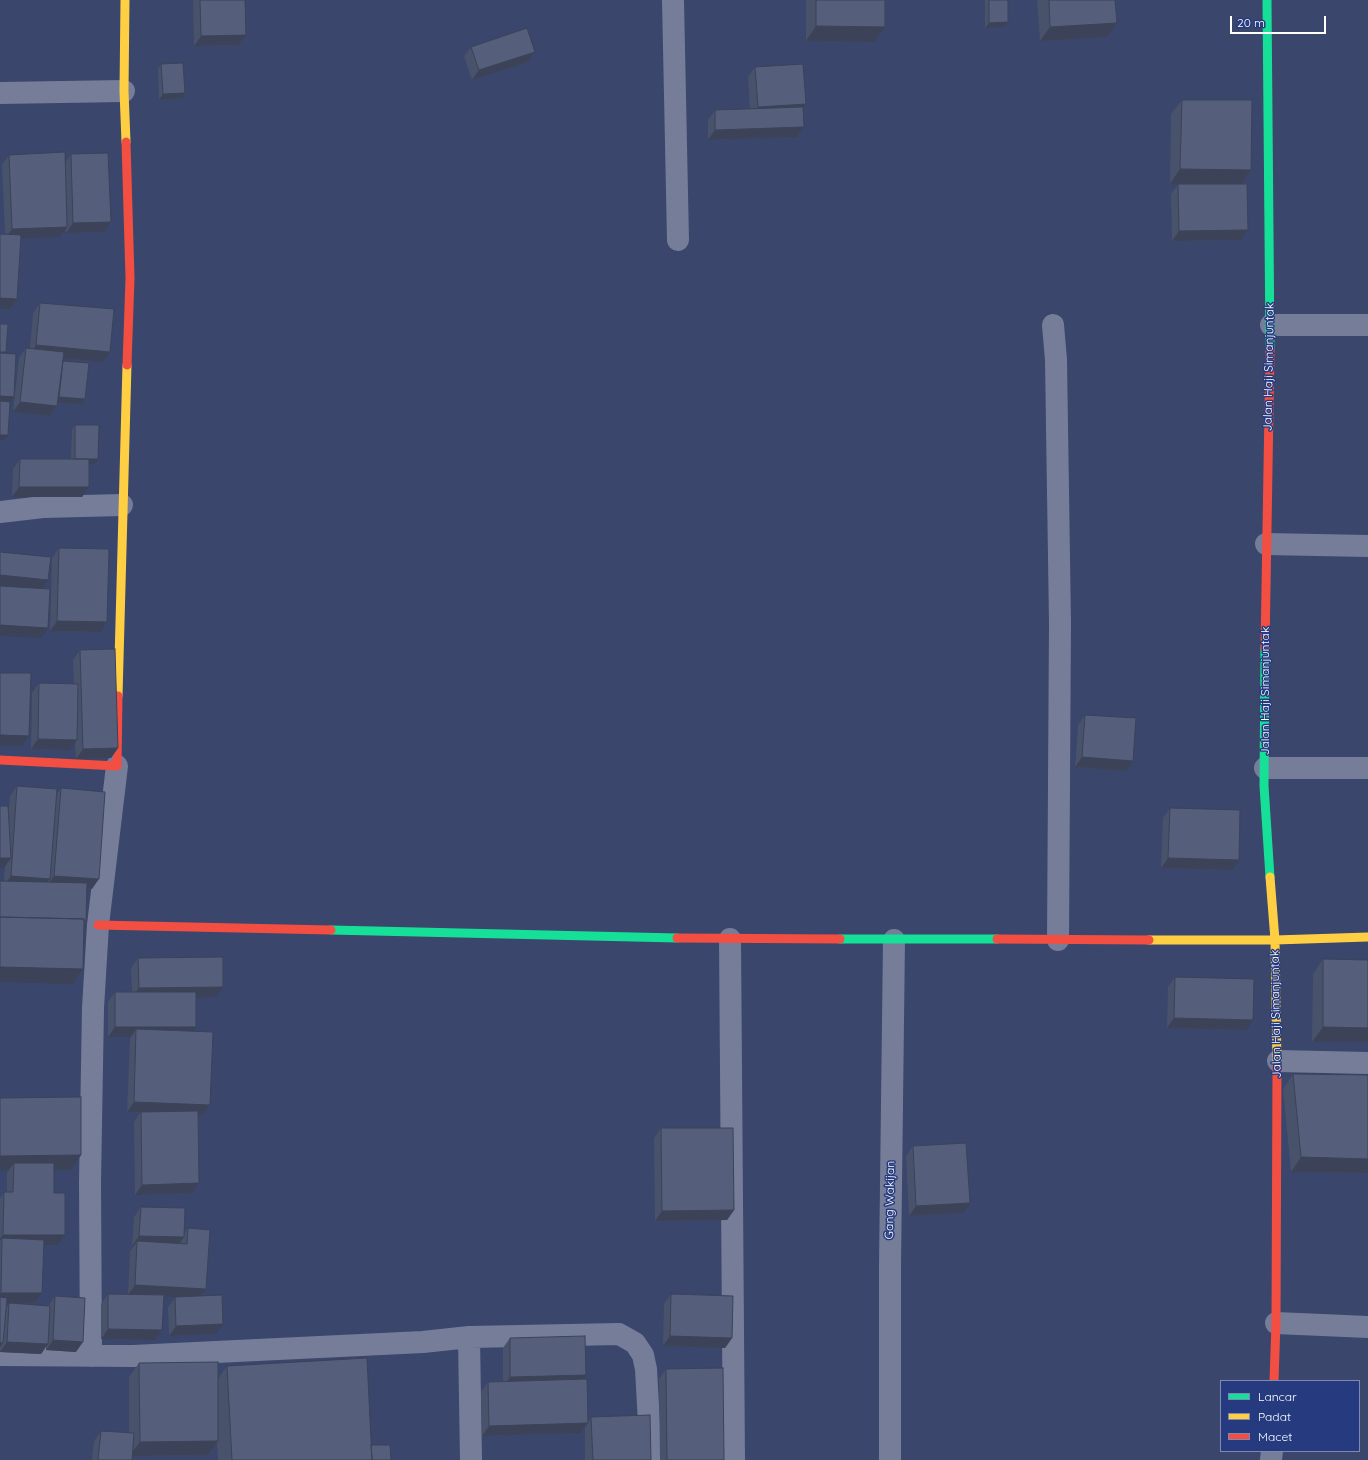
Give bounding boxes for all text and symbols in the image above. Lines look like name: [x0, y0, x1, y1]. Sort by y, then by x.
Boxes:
scale bar: [1232, 8, 1328, 34]
text: 20 m: [1237, 15, 1265, 30]
street label: Jalan Haji Simanjuntak: [1261, 303, 1277, 431]
street label: Jalan Haji Simanjuntak: [1258, 627, 1272, 755]
street label: Jalan Haji Simanjuntak: [1268, 950, 1284, 1078]
street label: Gang Wakijan: [882, 1161, 898, 1239]
legend: [1220, 1380, 1360, 1452]
text: Lancar: [1258, 1389, 1297, 1404]
text: Padat: [1258, 1409, 1291, 1424]
text: Macet: [1258, 1429, 1292, 1444]

